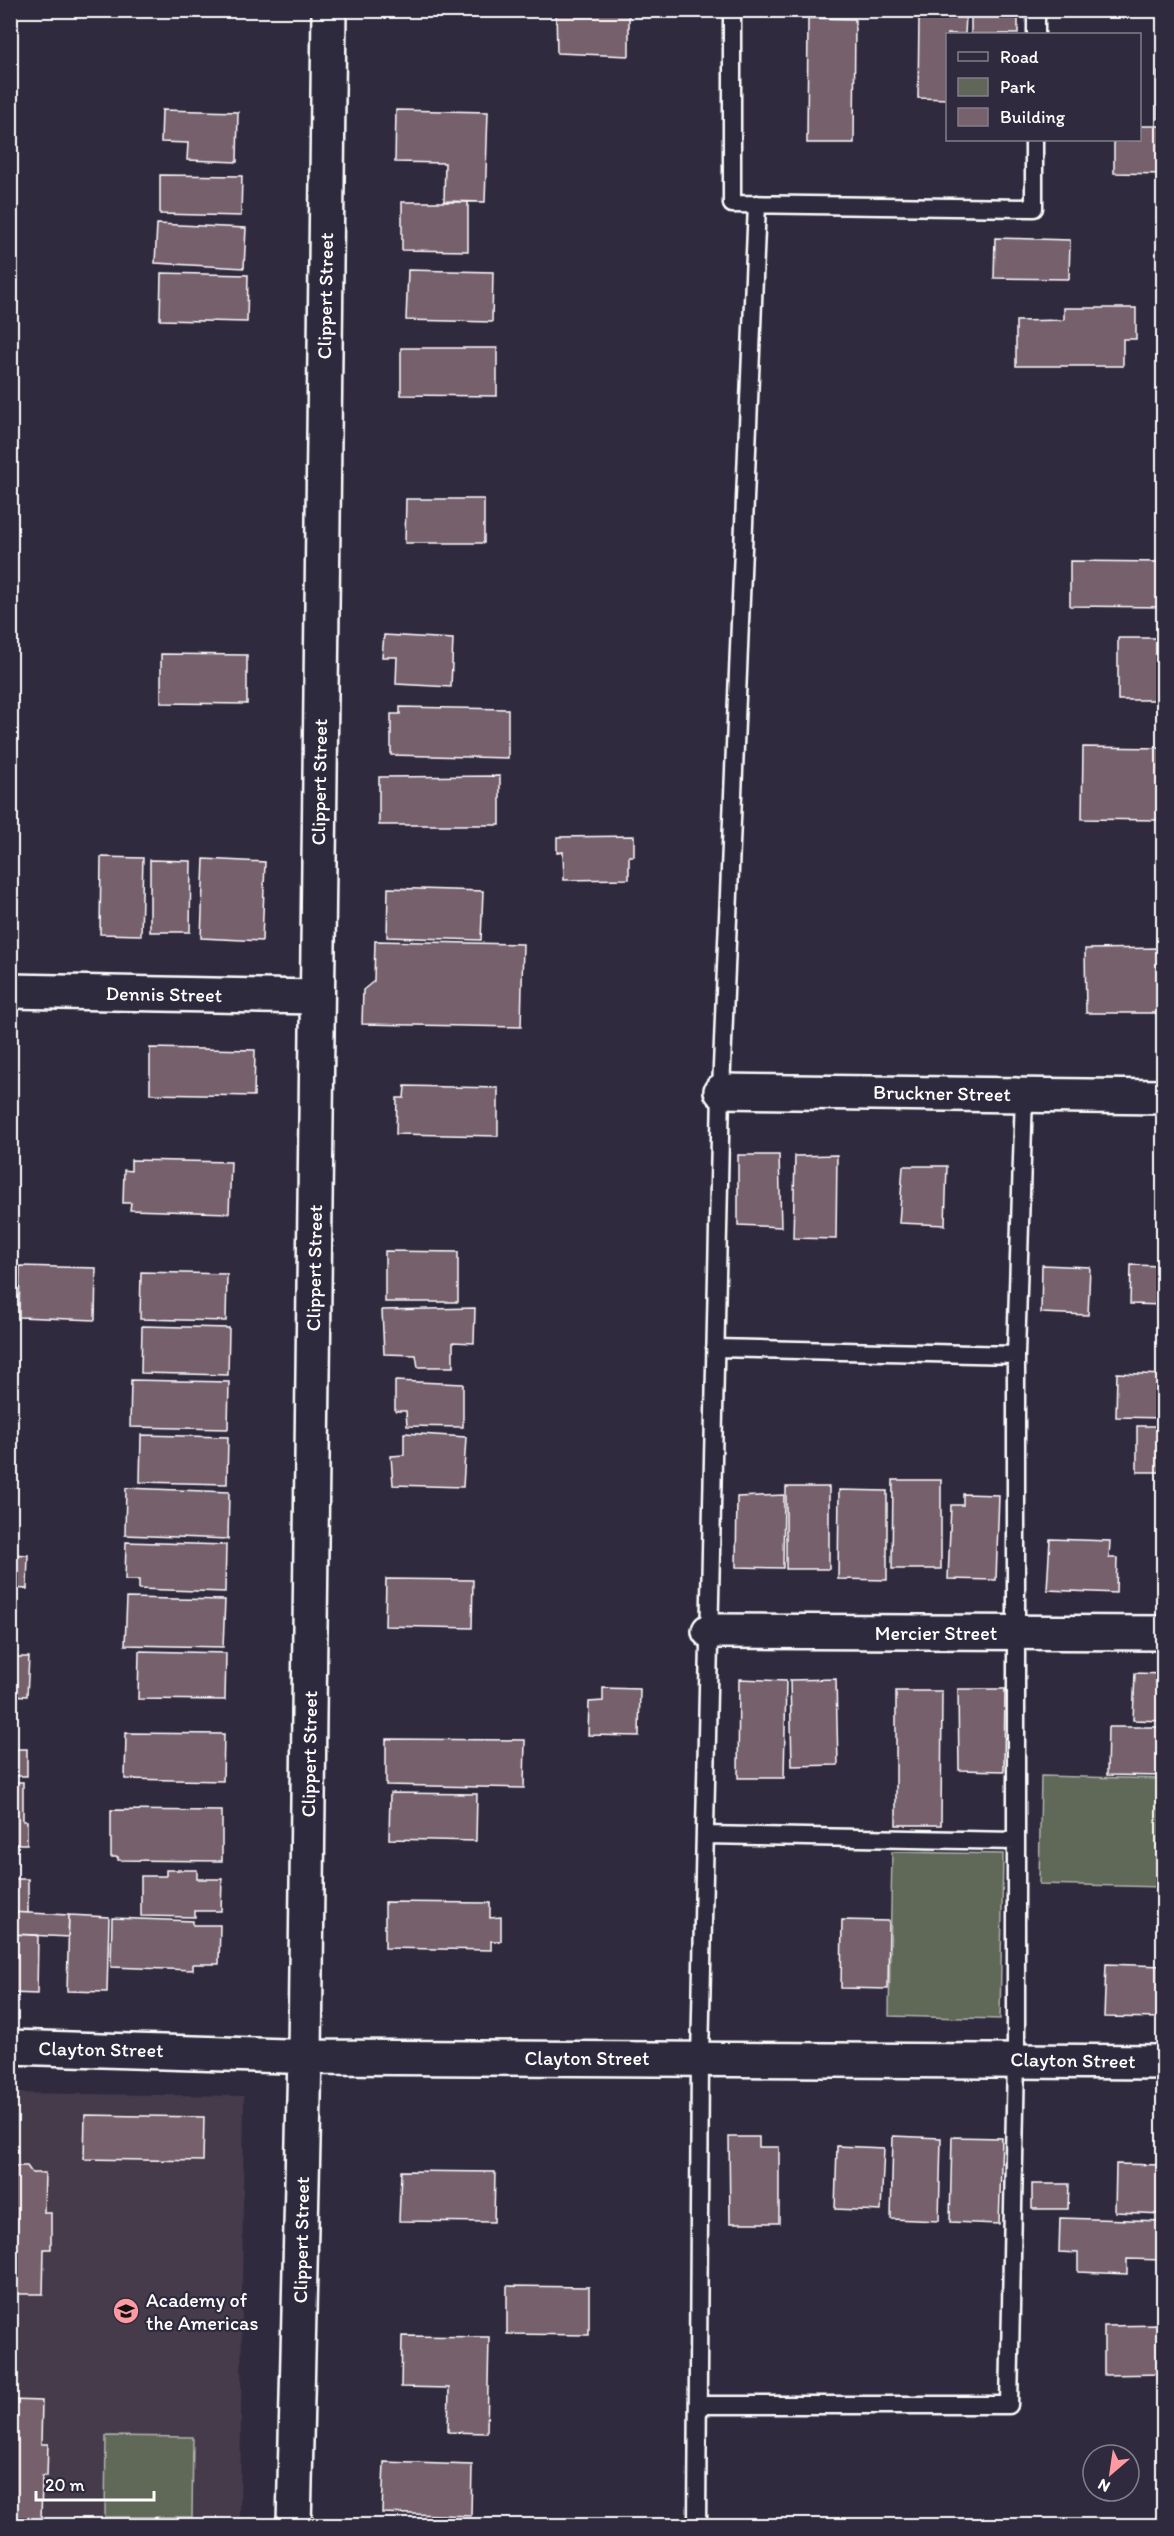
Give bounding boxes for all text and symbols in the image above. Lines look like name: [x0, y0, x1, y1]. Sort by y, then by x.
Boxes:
legend: [946, 33, 1141, 141]
text: Road: [1000, 46, 1039, 68]
text: Park: [1000, 76, 1035, 98]
text: Building: [1000, 106, 1066, 128]
street label: Clippert Street: [312, 232, 338, 360]
street label: Clippert Street: [306, 718, 332, 846]
street label: Dennis Street: [106, 981, 222, 1007]
street label: Bruckner Street: [873, 1080, 1011, 1106]
street label: Clippert Street: [301, 1204, 327, 1332]
street label: Mercier Street: [875, 1621, 997, 1645]
street label: Clippert Street: [296, 1690, 322, 1818]
street label: Clayton Street: [38, 2036, 164, 2062]
street label: Clayton Street: [524, 2046, 650, 2070]
street label: Clayton Street: [1010, 2047, 1136, 2073]
street label: Clippert Street: [288, 2176, 314, 2304]
place label: Academy of the Americas: [146, 2288, 258, 2335]
school or university icon: Academy of the Americas: [111, 2296, 141, 2326]
north arrow: [1081, 2443, 1141, 2503]
scale bar: [36, 2464, 154, 2502]
text: 20 m: [45, 2474, 85, 2496]
text: N: [1095, 2475, 1113, 2497]

